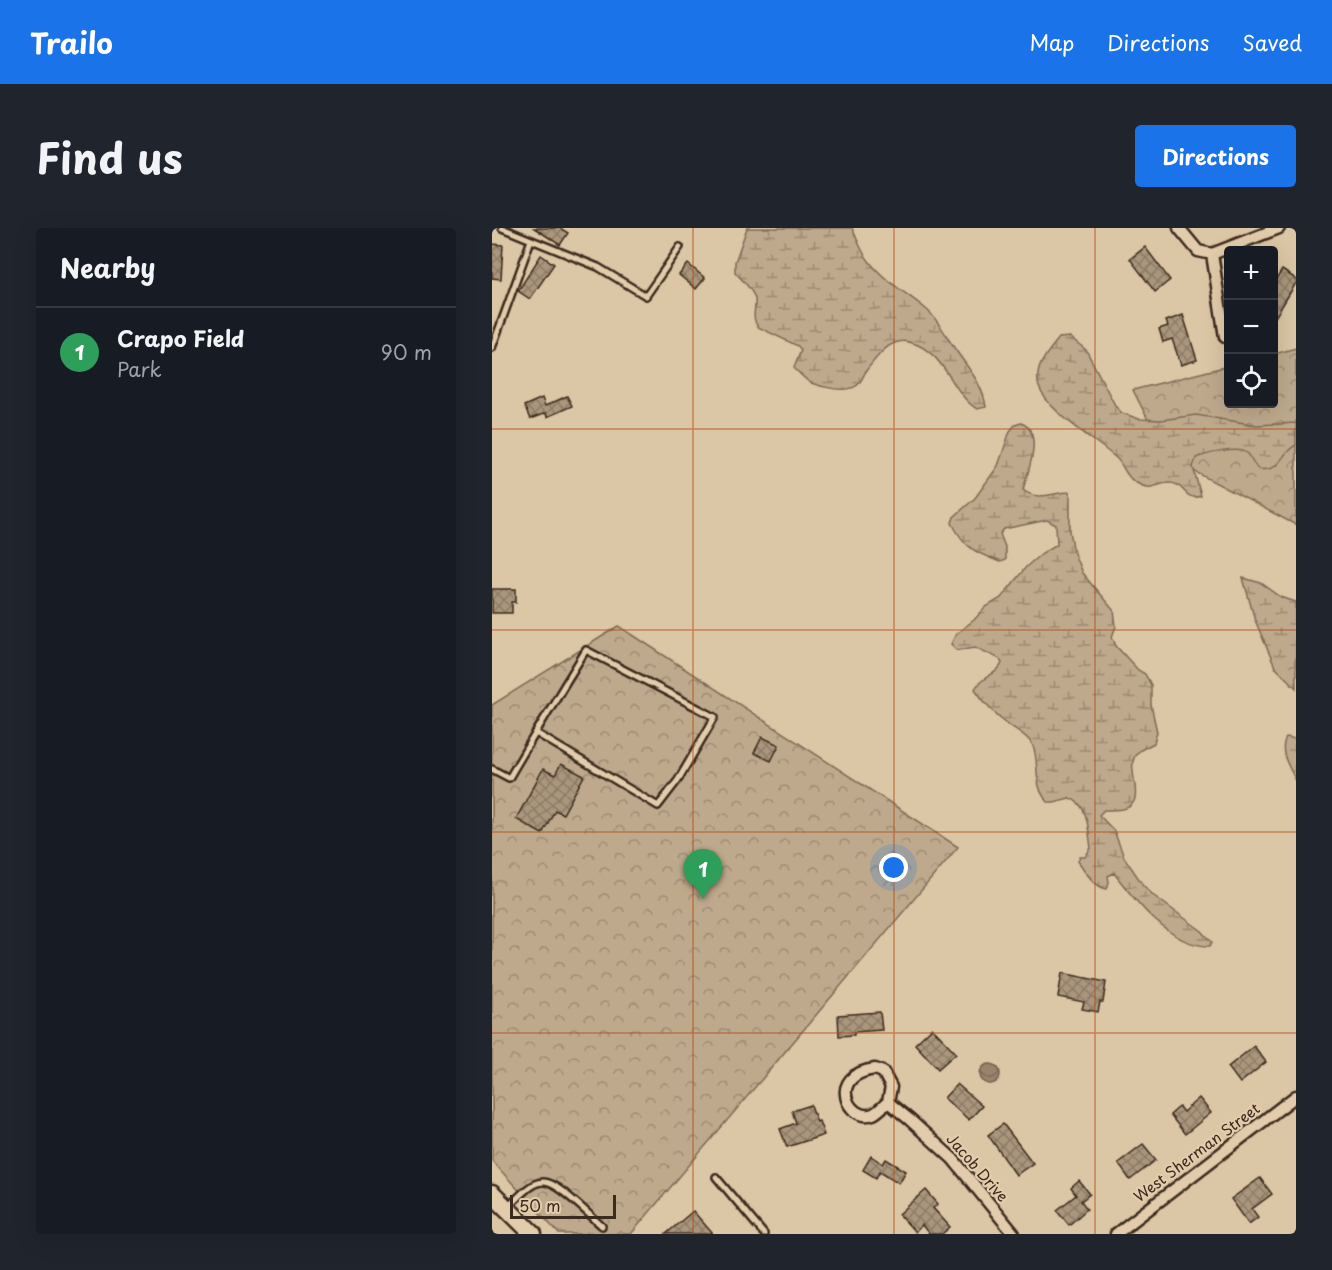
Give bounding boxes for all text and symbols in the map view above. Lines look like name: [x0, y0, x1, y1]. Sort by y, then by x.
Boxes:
text: Trailo: [30, 21, 113, 64]
text: Map: [1029, 26, 1074, 58]
text: Directions: [1107, 26, 1209, 58]
text: Saved: [1242, 26, 1302, 58]
text: Find us: [36, 125, 183, 188]
button: Directions: [1135, 125, 1296, 187]
map controls: [1224, 246, 1278, 408]
button: +: [1224, 246, 1278, 300]
text: Nearby: [60, 248, 155, 287]
button: −: [1224, 300, 1278, 354]
text: Crapo Field: [117, 321, 244, 354]
text: 1: [75, 337, 84, 367]
text: 90 m: [381, 337, 432, 367]
text: Park: [117, 354, 162, 384]
button: locate: [1224, 354, 1278, 408]
pin: 1: [684, 850, 722, 899]
your location: [879, 853, 908, 882]
street label: West Sherman Street: [1128, 1096, 1264, 1207]
street label: Jacob Drive: [942, 1128, 1015, 1206]
scale bar: [510, 1192, 616, 1220]
text: 50 m: [519, 1193, 560, 1217]

